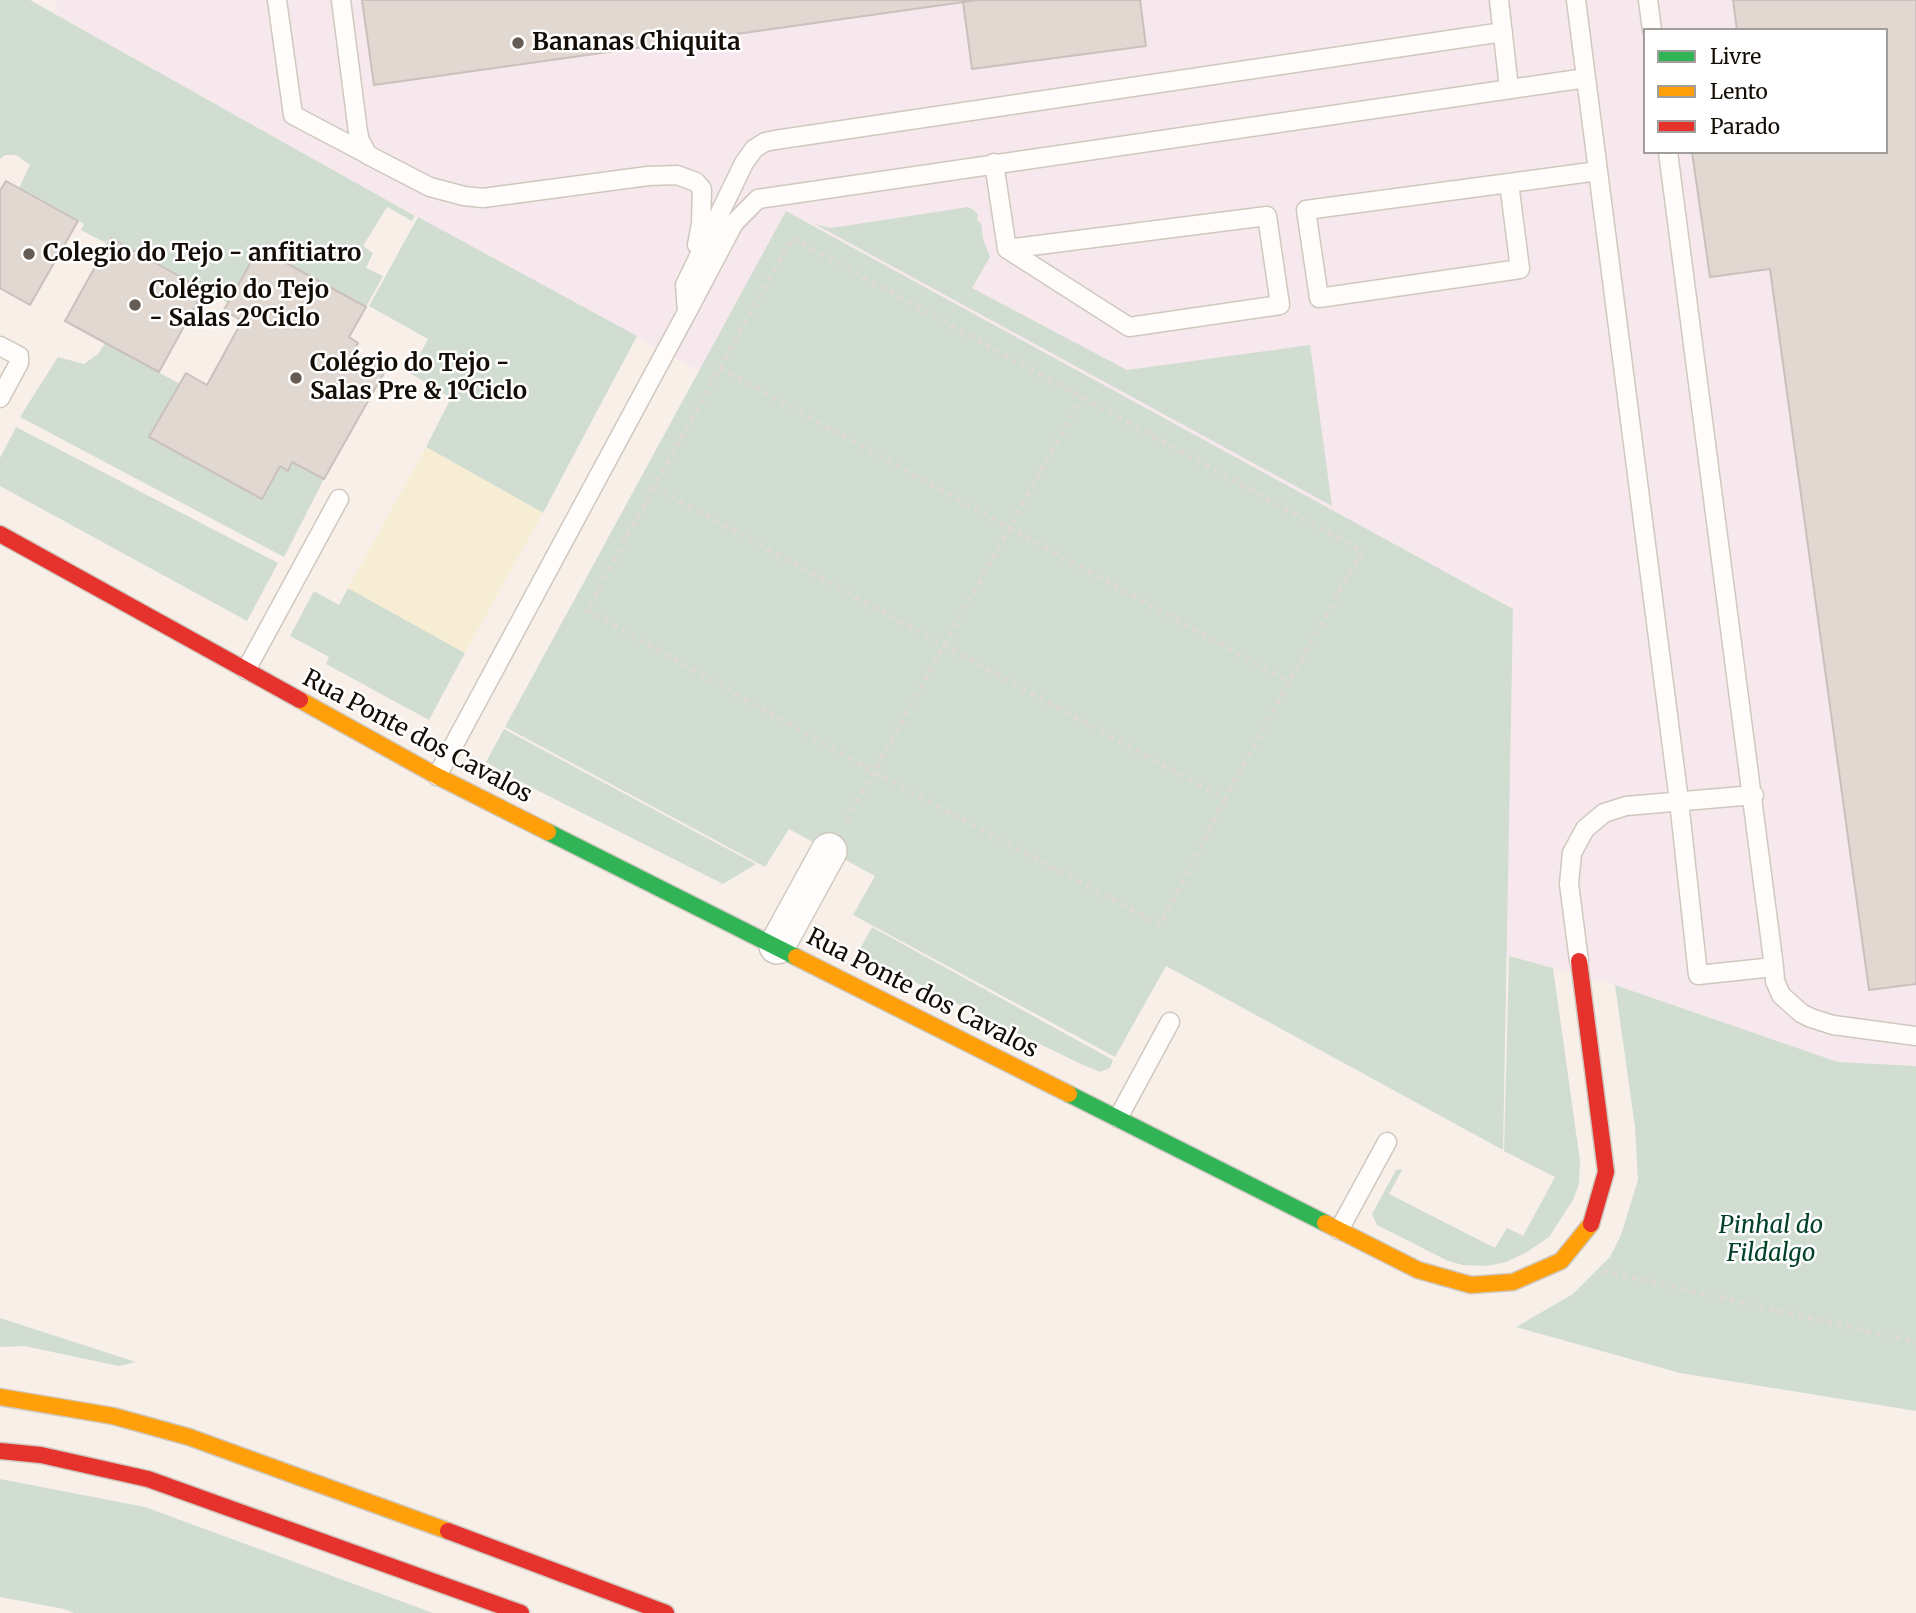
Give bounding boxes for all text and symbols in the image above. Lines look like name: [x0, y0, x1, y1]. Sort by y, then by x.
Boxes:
legend: [1643, 28, 1888, 154]
place label: Bananas Chiquita: [532, 29, 741, 57]
marker: Bananas Chiquita: [510, 35, 526, 51]
text: Livre: [1710, 43, 1761, 70]
text: Lento: [1710, 78, 1768, 105]
text: Parado: [1710, 113, 1780, 140]
place label: Colegio do Tejo - anfitiatro: [43, 240, 361, 268]
marker: Colegio do Tejo - anfitiatro: [21, 246, 37, 262]
place label: Colégio do Tejo - Salas 2ºCiclo: [149, 277, 329, 333]
marker: Colégio do Tejo - Salas 2ºCiclo: [127, 297, 143, 313]
place label: Colégio do Tejo - Salas Pre & 1ºCiclo: [310, 350, 527, 406]
marker: Colégio do Tejo - Salas Pre & 1ºCiclo: [288, 370, 304, 386]
street label: Rua Ponte dos Cavalos: [297, 664, 537, 810]
street label: Rua Ponte dos Cavalos: [802, 923, 1042, 1065]
park label: Pinhal do Fildalgo: [1719, 1212, 1823, 1268]

